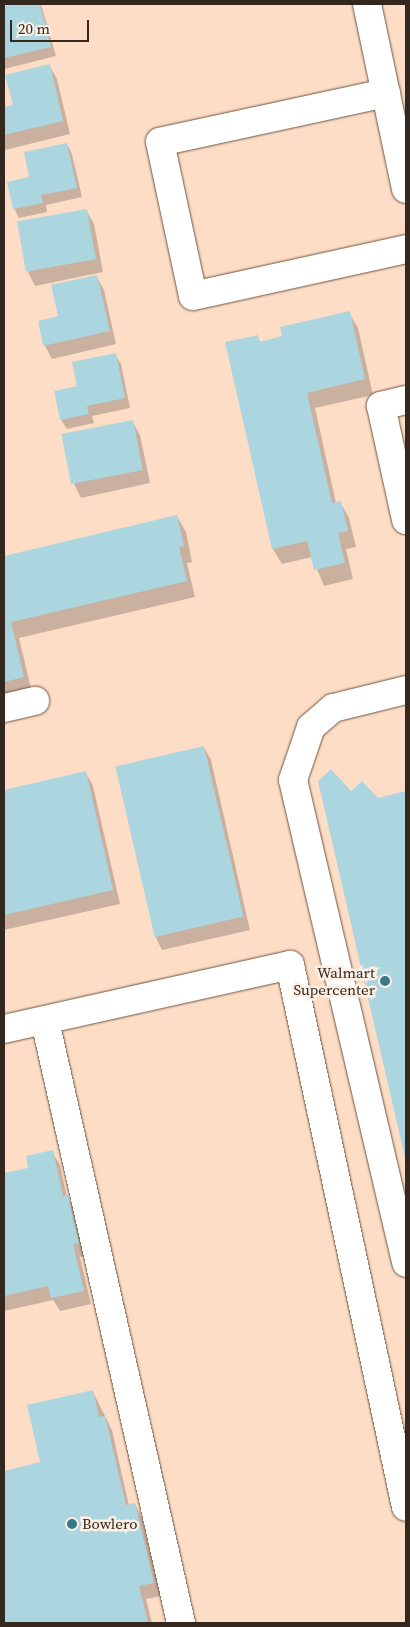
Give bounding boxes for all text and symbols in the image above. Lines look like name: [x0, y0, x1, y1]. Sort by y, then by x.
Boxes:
scale bar: [12, 10, 91, 42]
text: 20 m: [18, 18, 50, 39]
place label: Walmart Supercenter: [293, 963, 375, 998]
marker: Walmart Supercenter: [379, 975, 391, 987]
place label: Bowlero: [82, 1515, 137, 1533]
marker: Bowlero: [66, 1518, 78, 1530]

